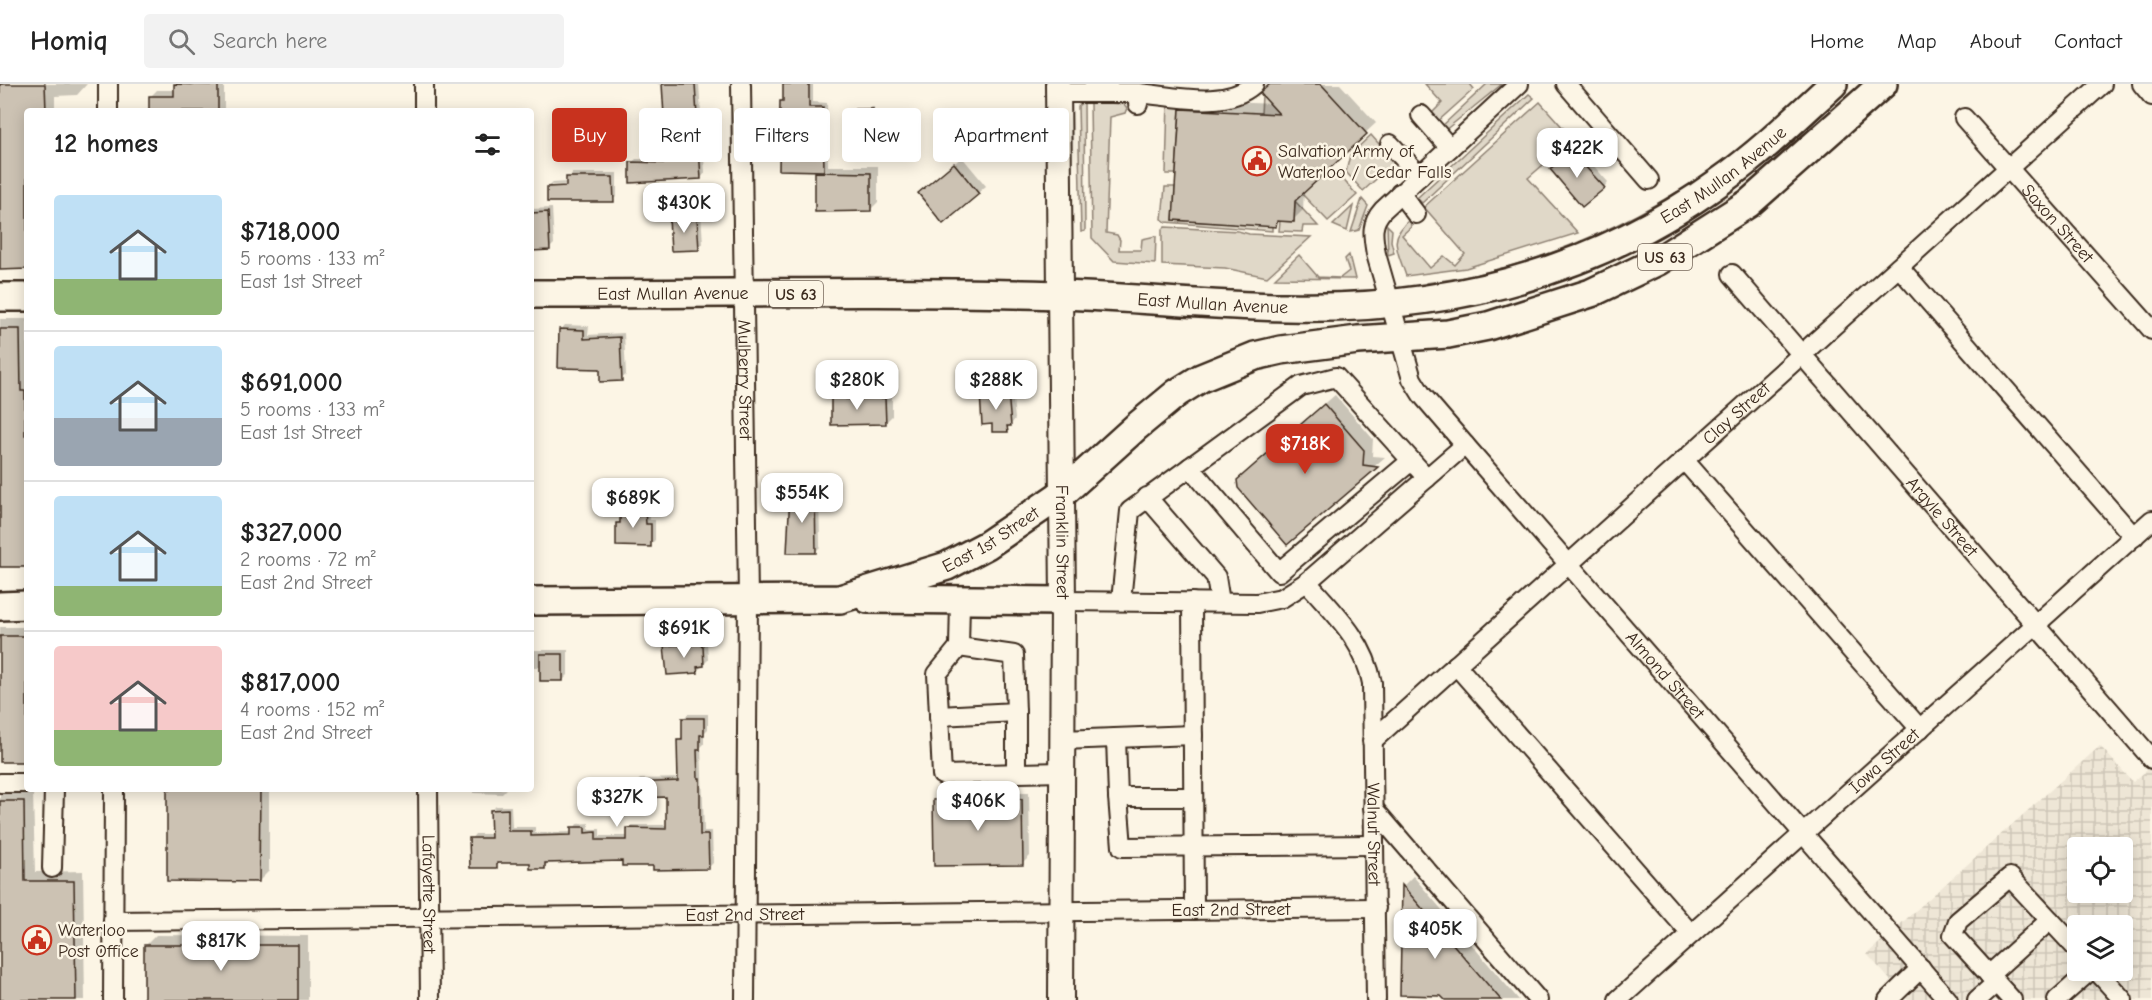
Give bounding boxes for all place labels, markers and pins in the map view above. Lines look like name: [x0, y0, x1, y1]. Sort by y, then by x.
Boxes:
pin: $422K: [1535, 128, 1619, 179]
place label: Salvation Army of Waterloo / Cedar Falls: [1278, 141, 1451, 183]
public building icon: Salvation Army of Waterloo / Cedar Falls: [1241, 145, 1273, 177]
pin: $430K: [642, 183, 726, 234]
pin: $280K: [815, 360, 899, 411]
pin: $288K: [954, 360, 1038, 411]
pin: $718K: [1263, 424, 1347, 475]
pin: $554K: [760, 473, 844, 524]
pin: $689K: [591, 478, 675, 529]
pin: $691K: [642, 608, 726, 659]
pin: $327K: [575, 777, 659, 828]
pin: $406K: [936, 781, 1020, 832]
pin: $405K: [1393, 909, 1477, 960]
place label: Waterloo Post Office: [58, 920, 139, 962]
pin: $817K: [179, 921, 263, 972]
public building icon: Waterloo Post Office: [21, 924, 53, 956]

